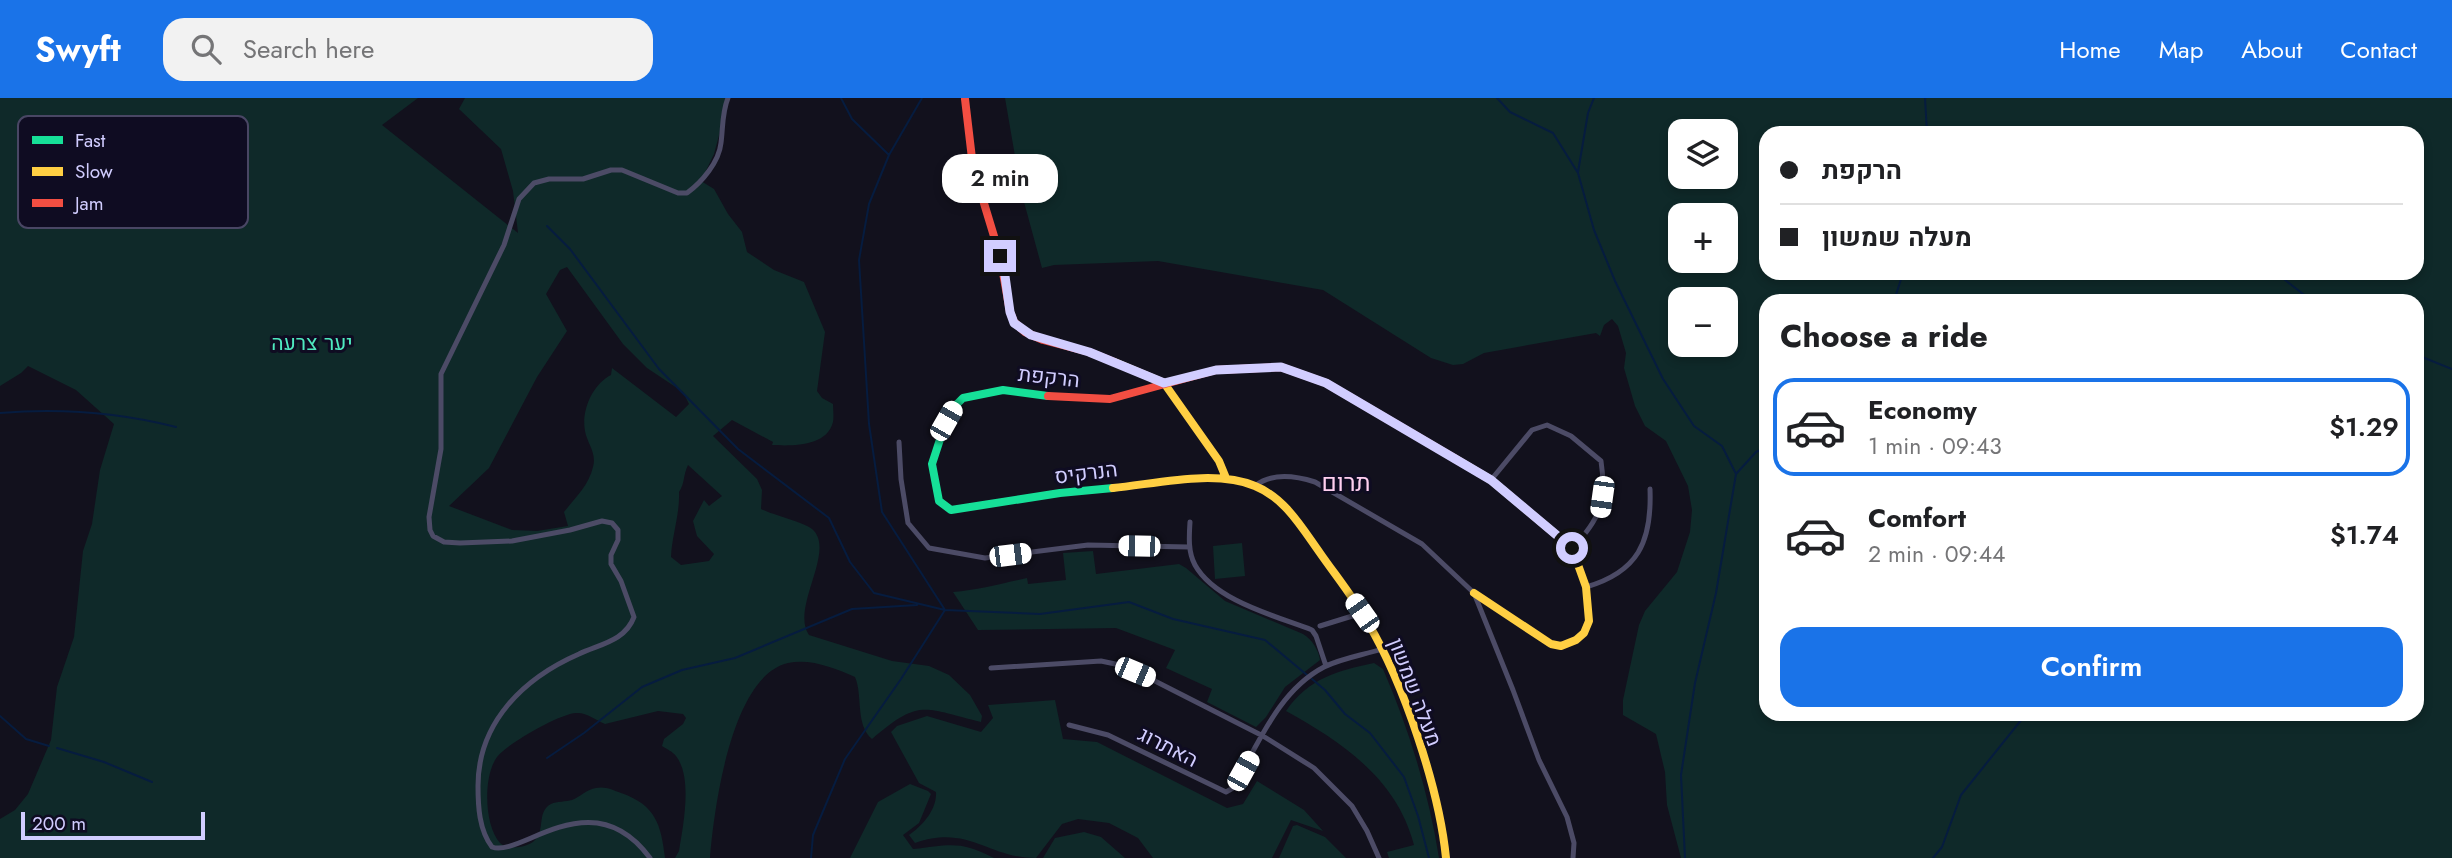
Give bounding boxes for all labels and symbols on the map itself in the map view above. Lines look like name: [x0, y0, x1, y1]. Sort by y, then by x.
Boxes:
legend: [18, 116, 248, 228]
text: Fast: [75, 127, 106, 154]
callout: 2 min: [942, 155, 1058, 204]
text: Slow: [75, 158, 113, 185]
text: Jam: [72, 190, 104, 217]
route end: [984, 240, 1016, 272]
park label: יער צרעה: [271, 328, 353, 358]
street label: הרקפת: [1017, 359, 1081, 395]
car: [927, 398, 966, 444]
street label: הנרקיס: [1053, 454, 1119, 492]
district label: תרום: [1321, 465, 1371, 500]
car: [1589, 475, 1616, 519]
route start: [1556, 532, 1588, 564]
car: [1118, 535, 1161, 557]
car: [988, 542, 1033, 568]
car: [1342, 590, 1383, 636]
street label: מעלה שמשון: [1381, 633, 1449, 751]
car: [1112, 654, 1159, 690]
street label: האתרוג: [1133, 719, 1203, 775]
car: [1224, 748, 1263, 794]
scale bar: [21, 809, 205, 841]

